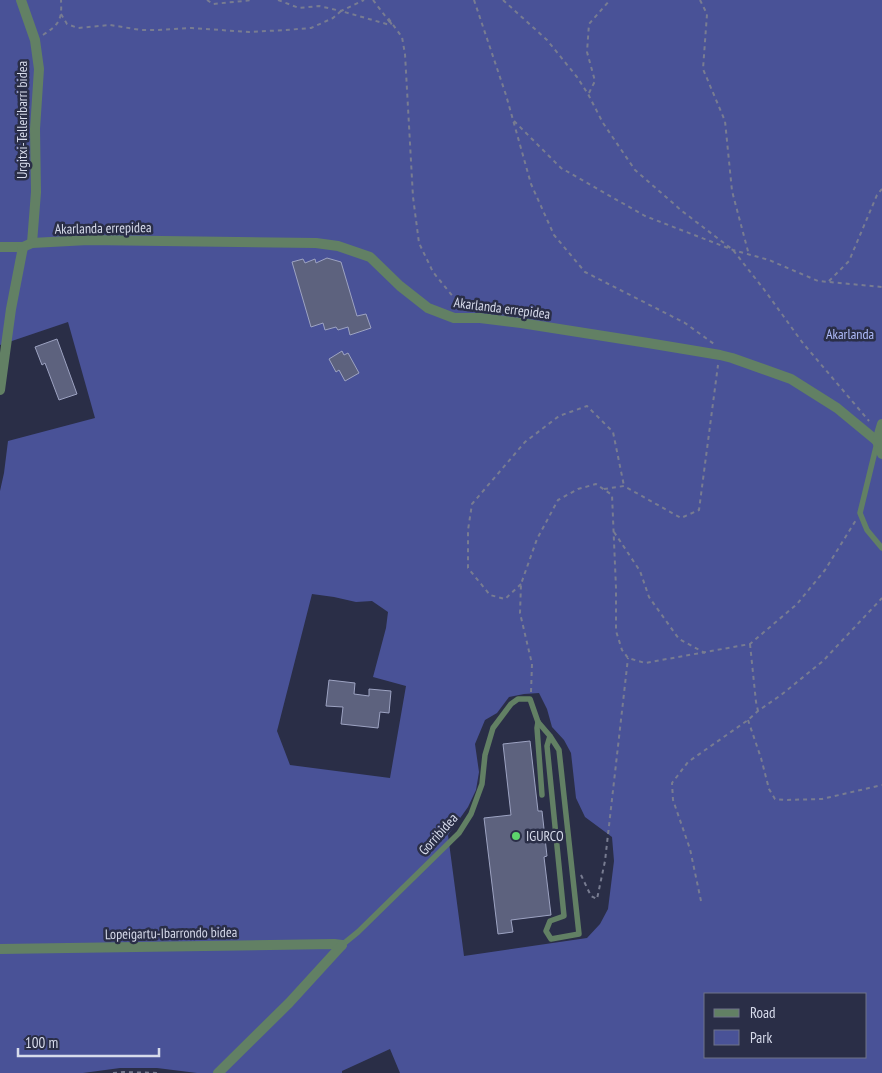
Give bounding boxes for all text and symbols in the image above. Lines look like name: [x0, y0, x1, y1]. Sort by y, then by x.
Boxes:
street label: Urgitxi-Telleribarri bidea: [13, 61, 31, 179]
street label: Akarlanda errepidea: [54, 218, 152, 238]
street label: Akarlanda errepidea: [453, 293, 551, 323]
park label: Akarlanda: [826, 325, 874, 343]
street label: Gorribidea: [415, 809, 461, 859]
place label: IGURCO: [526, 827, 564, 845]
marker: IGURCO: [510, 830, 522, 842]
street label: Lopeigartu-Ibarrondo bidea: [105, 923, 237, 943]
legend: [704, 993, 867, 1058]
text: Road: [750, 1003, 776, 1022]
scale bar: [18, 1026, 159, 1058]
text: Park: [750, 1028, 772, 1047]
text: 100 m: [25, 1033, 58, 1052]

